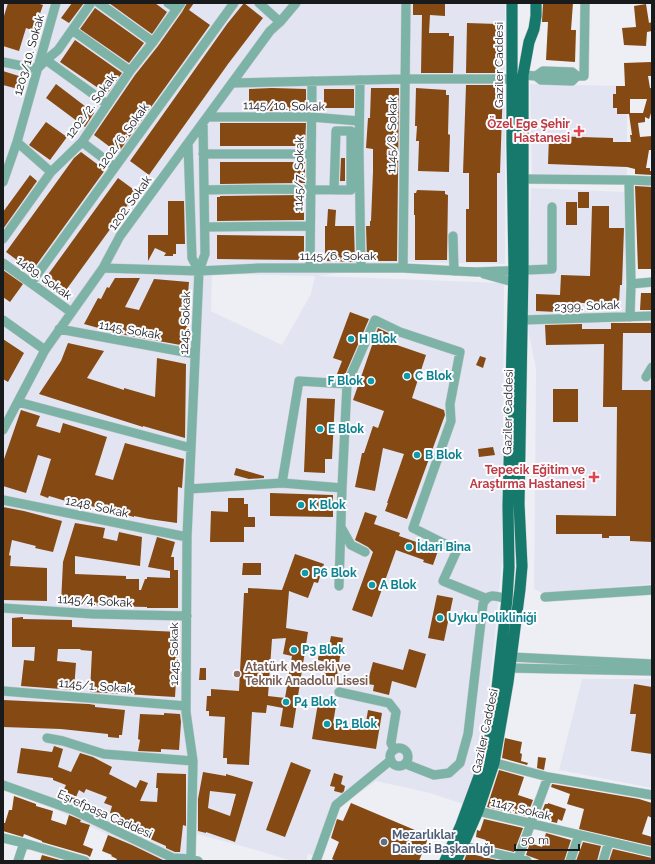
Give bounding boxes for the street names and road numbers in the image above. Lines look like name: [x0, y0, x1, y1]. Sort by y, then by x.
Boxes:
street label: 1203/10. Sokak: [11, 12, 47, 97]
street label: Gaziler Caddesi: [492, 22, 506, 108]
street label: 1202/2. Sokak: [63, 70, 120, 141]
street label: 1145/8. Sokak: [384, 96, 400, 173]
street label: 1145/10. Sokak: [243, 98, 326, 114]
street label: 1202/6. Sokak: [94, 100, 152, 172]
street label: 1145/7. Sokak: [291, 136, 307, 212]
street label: 1202. Sokak: [106, 172, 155, 233]
street label: 1145/6. Sokak: [300, 249, 377, 263]
street label: 1489. Sokak: [14, 253, 75, 303]
street label: 1245. Sokak: [177, 290, 193, 355]
street label: 2399. Sokak: [554, 298, 621, 314]
street label: 1145. Sokak: [98, 318, 163, 342]
street label: Gaziler Caddesi: [500, 369, 516, 455]
street label: 1248. Sokak: [64, 493, 130, 521]
street label: 1145/4. Sokak: [57, 592, 133, 610]
street label: 1245. Sokak: [167, 622, 181, 686]
street label: 1145/1. Sokak: [58, 676, 134, 696]
street label: Gaziler Caddesi: [469, 687, 501, 775]
street label: Eşrefpaşa Caddesi: [55, 787, 155, 841]
street label: 1147. Sokak: [490, 795, 553, 823]

